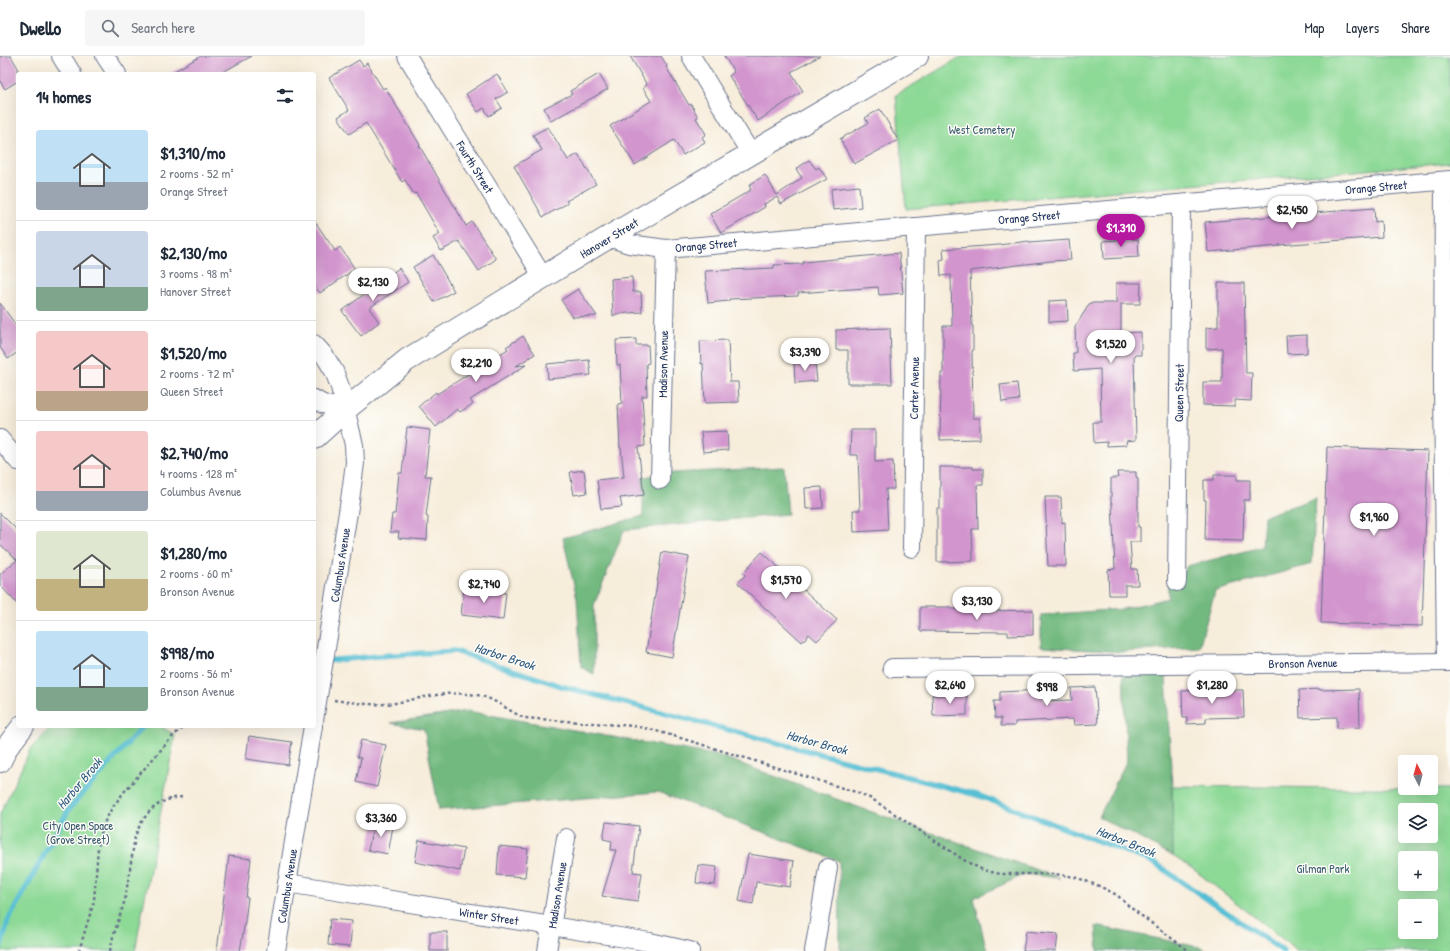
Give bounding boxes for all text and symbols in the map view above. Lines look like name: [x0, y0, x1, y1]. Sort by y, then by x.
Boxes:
search box: [85, 10, 365, 46]
text: Dwello: [20, 15, 61, 41]
icon: search: [99, 17, 121, 39]
text: Search here: [131, 17, 195, 38]
text: Map: [1304, 18, 1324, 37]
text: Layers: [1346, 18, 1379, 37]
text: Share: [1401, 18, 1430, 37]
text: 14 homes: [36, 85, 91, 108]
icon: filters: [274, 85, 296, 107]
park label: West Cemetery: [949, 121, 1015, 138]
street label: Fourth Street: [452, 137, 498, 197]
text: $1,310/mo: [160, 141, 225, 164]
icon: home: [68, 146, 116, 194]
text: 2 rooms · 52 m²: [160, 164, 233, 182]
street label: Orange Street: [1344, 176, 1409, 198]
text: Orange Street: [160, 182, 227, 200]
pin: $2,450: [1259, 196, 1325, 230]
text: $2,450: [1276, 200, 1308, 218]
street label: Orange Street: [997, 206, 1062, 228]
street label: Hanover Street: [577, 213, 642, 262]
pin: $1,310: [1088, 214, 1154, 248]
text: $1,310: [1106, 218, 1136, 236]
street label: Orange Street: [674, 234, 739, 256]
text: $2,130/mo: [160, 241, 227, 264]
icon: home: [68, 247, 116, 295]
text: 3 rooms · 98 m²: [160, 264, 232, 282]
pin: $2,130: [340, 268, 406, 302]
text: $2,130: [357, 272, 389, 290]
text: Hanover Street: [160, 282, 231, 300]
street label: Madison Avenue: [654, 330, 672, 398]
pin: $1,520: [1078, 330, 1144, 364]
text: $1,520: [1095, 334, 1127, 352]
pin: $3,390: [772, 338, 838, 372]
text: $1,520/mo: [160, 341, 227, 364]
text: $3,390: [789, 342, 821, 360]
icon: home: [68, 347, 116, 395]
pin: $2,210: [443, 349, 509, 383]
text: $2,210: [460, 353, 492, 371]
street label: Carter Avenue: [905, 356, 923, 419]
street label: Queen Street: [1170, 363, 1188, 422]
text: 2 rooms · 72 m²: [160, 364, 234, 382]
text: Queen Street: [160, 382, 223, 400]
text: $2,740/mo: [160, 441, 228, 464]
icon: home: [68, 447, 116, 495]
text: 4 rooms · 128 m²: [160, 464, 237, 482]
text: Columbus Avenue: [160, 482, 241, 500]
pin: $1,960: [1341, 503, 1407, 537]
text: $1,960: [1359, 507, 1389, 525]
street label: Columbus Avenue: [326, 526, 354, 603]
text: $1,280/mo: [160, 541, 227, 564]
icon: home: [68, 547, 116, 595]
text: 2 rooms · 60 m²: [160, 564, 233, 582]
pin: $1,570: [753, 566, 819, 600]
pin: $2,740: [451, 570, 517, 604]
text: $1,570: [770, 570, 802, 588]
text: $2,740: [468, 574, 500, 592]
text: Bronson Avenue: [160, 582, 235, 600]
pin: $3,130: [944, 587, 1010, 621]
text: $3,130: [961, 591, 993, 609]
water label: Harbor Brook: [473, 638, 539, 675]
text: $998/mo: [160, 641, 214, 664]
icon: home: [68, 647, 116, 695]
street label: Bronson Avenue: [1268, 654, 1338, 672]
text: 2 rooms · 56 m²: [160, 664, 233, 682]
pin: $2,640: [917, 671, 983, 705]
pin: $1,280: [1179, 671, 1245, 705]
pin: $998: [1023, 673, 1071, 707]
text: $2,640: [934, 675, 966, 693]
text: $1,280: [1196, 675, 1228, 693]
text: $998: [1036, 677, 1058, 695]
text: Bronson Avenue: [160, 682, 235, 700]
water label: Harbor Brook: [785, 725, 851, 759]
water label: Harbor Brook: [52, 752, 107, 813]
north arrow: [1398, 755, 1438, 795]
map controls: [1398, 755, 1438, 939]
button: layers: [1398, 803, 1438, 843]
pin: $3,360: [348, 804, 414, 838]
text: $3,360: [365, 808, 397, 826]
park label: City Open Space (Grove Street): [43, 817, 114, 848]
water label: Harbor Brook: [1094, 821, 1160, 862]
street label: Columbus Avenue: [273, 847, 301, 924]
button: +: [1398, 851, 1438, 891]
street label: Madison Avenue: [543, 860, 571, 930]
park label: Gilman Park: [1297, 860, 1349, 877]
button: −: [1398, 899, 1438, 939]
street label: Winter Street: [458, 903, 521, 929]

